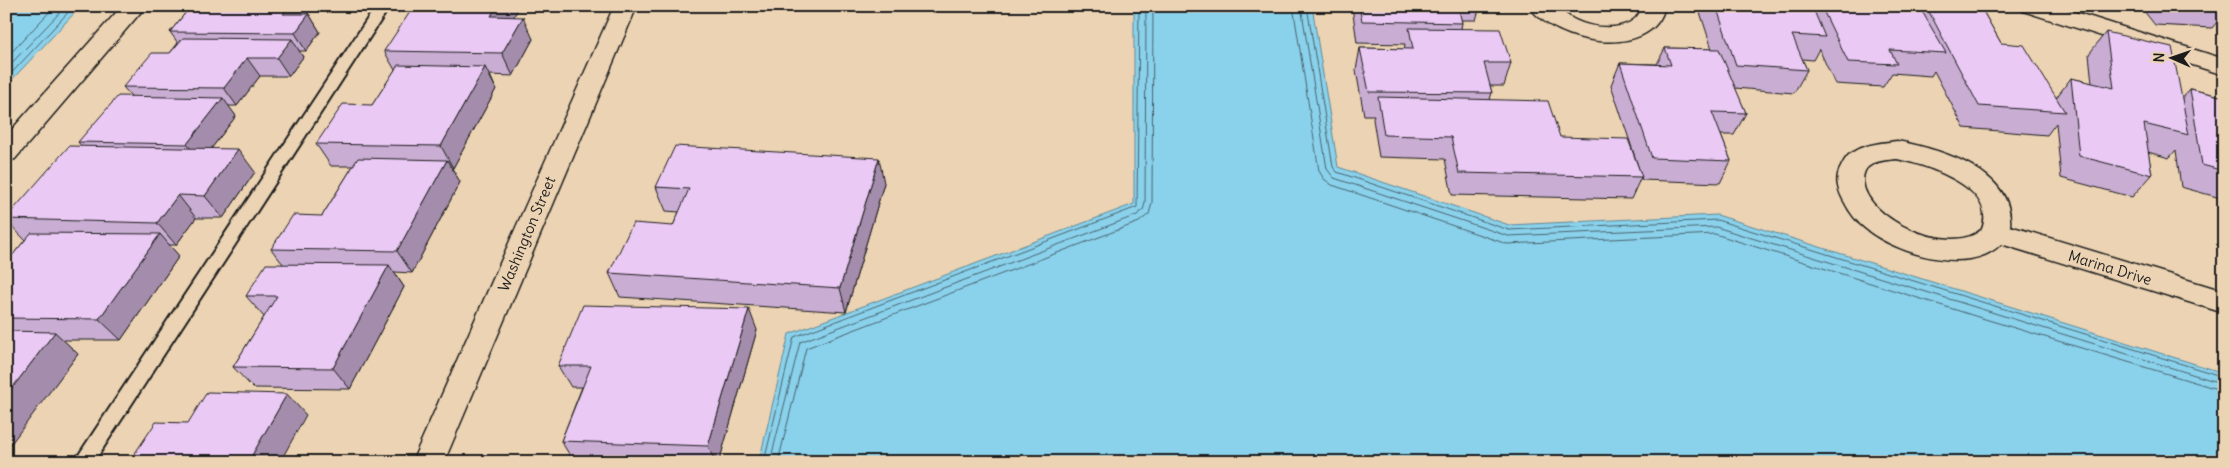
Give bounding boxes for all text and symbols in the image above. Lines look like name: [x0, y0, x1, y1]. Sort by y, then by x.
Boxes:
north arrow: [2148, 32, 2198, 82]
text: N: [2150, 52, 2168, 63]
street label: Washington Street: [494, 173, 559, 294]
street label: Marina Drive: [2066, 246, 2154, 289]

